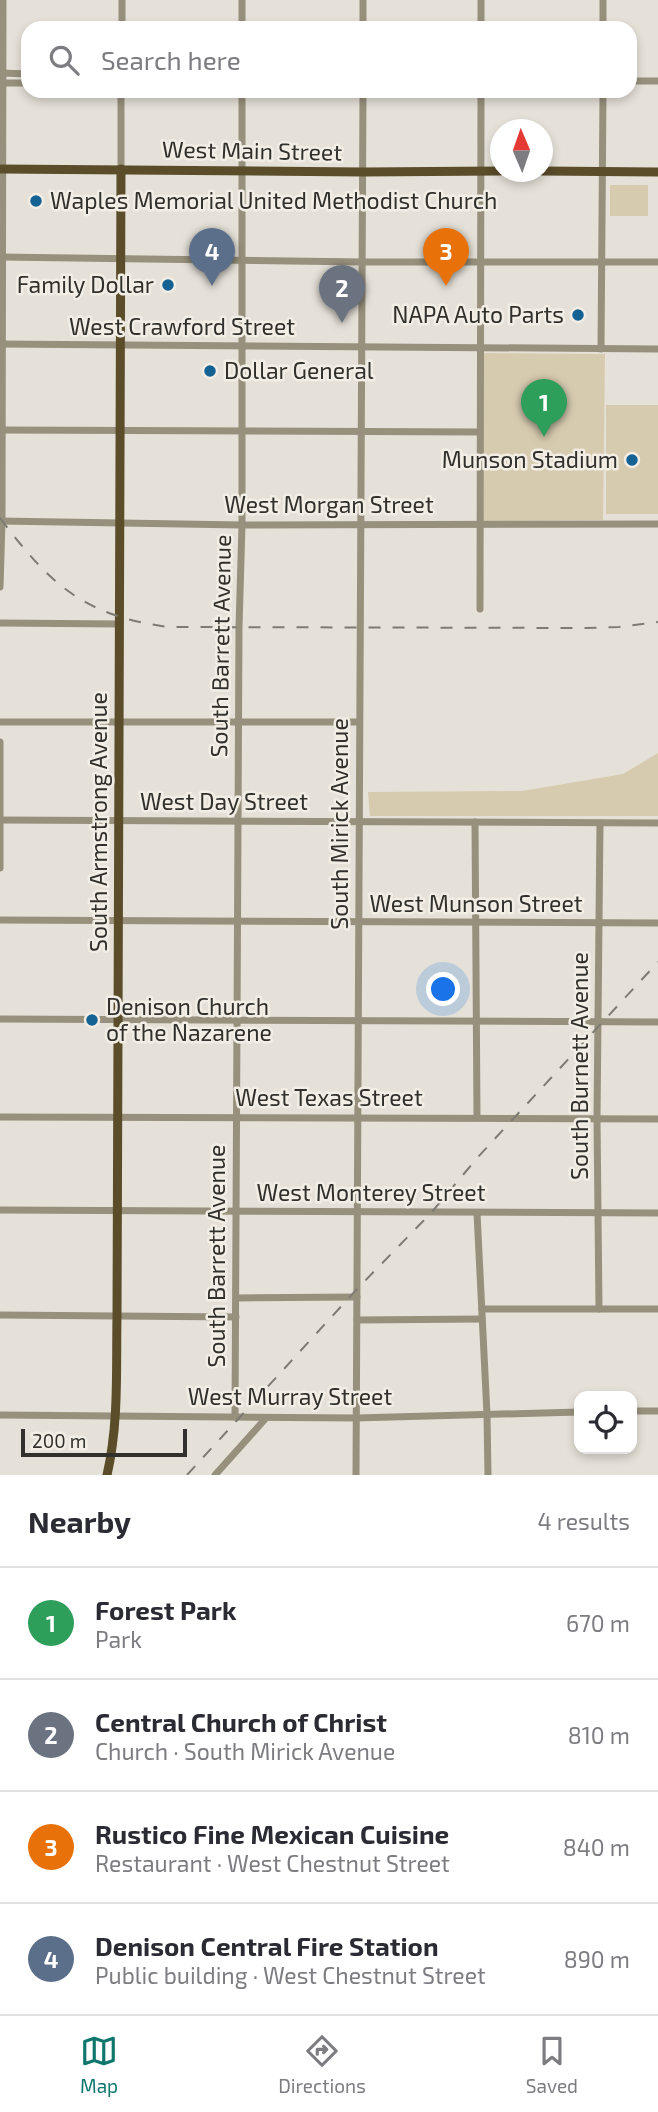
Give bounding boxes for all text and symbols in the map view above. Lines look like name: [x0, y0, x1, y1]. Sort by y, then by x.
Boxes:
search box: [21, 21, 637, 98]
icon: search: [45, 41, 83, 79]
text: Search here: [101, 44, 241, 75]
north arrow: [490, 119, 553, 182]
street label: West Main Street: [162, 134, 343, 166]
place label: Waples Memorial United Methodist Church: [50, 186, 497, 214]
marker: Waples Memorial United Methodist Church: [28, 193, 44, 209]
pin: 4: [189, 228, 235, 286]
pin: 3: [423, 228, 469, 286]
pin: 2: [319, 265, 365, 323]
place label: Family Dollar: [17, 270, 154, 298]
marker: Family Dollar: [160, 277, 176, 293]
place label: NAPA Auto Parts: [392, 300, 564, 328]
marker: NAPA Auto Parts: [570, 307, 586, 323]
street label: West Crawford Street: [69, 312, 295, 340]
place label: Dollar General: [224, 356, 374, 384]
marker: Dollar General: [202, 363, 218, 379]
pin: 1: [521, 379, 567, 437]
place label: Munson Stadium: [442, 445, 618, 473]
marker: Munson Stadium: [624, 452, 640, 468]
street label: West Morgan Street: [224, 490, 434, 518]
street label: South Barrett Avenue: [204, 534, 236, 758]
street label: South Armstrong Avenue: [84, 692, 112, 952]
street label: South Mirick Avenue: [325, 718, 353, 930]
street label: West Day Street: [140, 787, 308, 815]
street label: West Munson Street: [369, 889, 583, 917]
street label: South Burnett Avenue: [565, 952, 593, 1180]
your location: [426, 972, 460, 1006]
place label: Denison Church of the Nazarene: [106, 992, 272, 1046]
marker: Denison Church of the Nazarene: [84, 1012, 100, 1028]
street label: West Texas Street: [235, 1083, 423, 1111]
street label: South Barrett Avenue: [202, 1145, 230, 1367]
street label: West Monterey Street: [257, 1178, 486, 1206]
street label: West Murray Street: [188, 1382, 392, 1410]
map controls: [574, 1391, 637, 1454]
button: locate: [574, 1391, 637, 1454]
scale bar: [21, 1426, 187, 1458]
text: 200 m: [32, 1429, 86, 1452]
text: Nearby: [28, 1503, 131, 1539]
text: 4 results: [538, 1507, 630, 1535]
text: Forest Park: [95, 1594, 236, 1625]
text: 1: [46, 1609, 56, 1637]
text: 670 m: [566, 1609, 630, 1637]
text: Park: [95, 1625, 142, 1653]
text: Central Church of Christ: [95, 1706, 387, 1737]
text: 2: [44, 1721, 58, 1749]
text: 810 m: [568, 1721, 630, 1749]
text: Church · South Mirick Avenue: [95, 1737, 395, 1765]
text: Rustico Fine Mexican Cuisine: [95, 1818, 449, 1849]
text: 3: [44, 1833, 58, 1861]
text: 840 m: [563, 1833, 630, 1861]
text: Restaurant · West Chestnut Street: [95, 1849, 450, 1877]
text: Denison Central Fire Station: [95, 1930, 439, 1961]
text: 4: [44, 1945, 58, 1973]
text: 890 m: [564, 1945, 630, 1973]
text: Public building · West Chestnut Street: [95, 1961, 486, 1989]
tab: Map: [80, 2032, 118, 2097]
tab: Directions: [278, 2032, 366, 2097]
tab: Saved: [526, 2032, 578, 2097]

